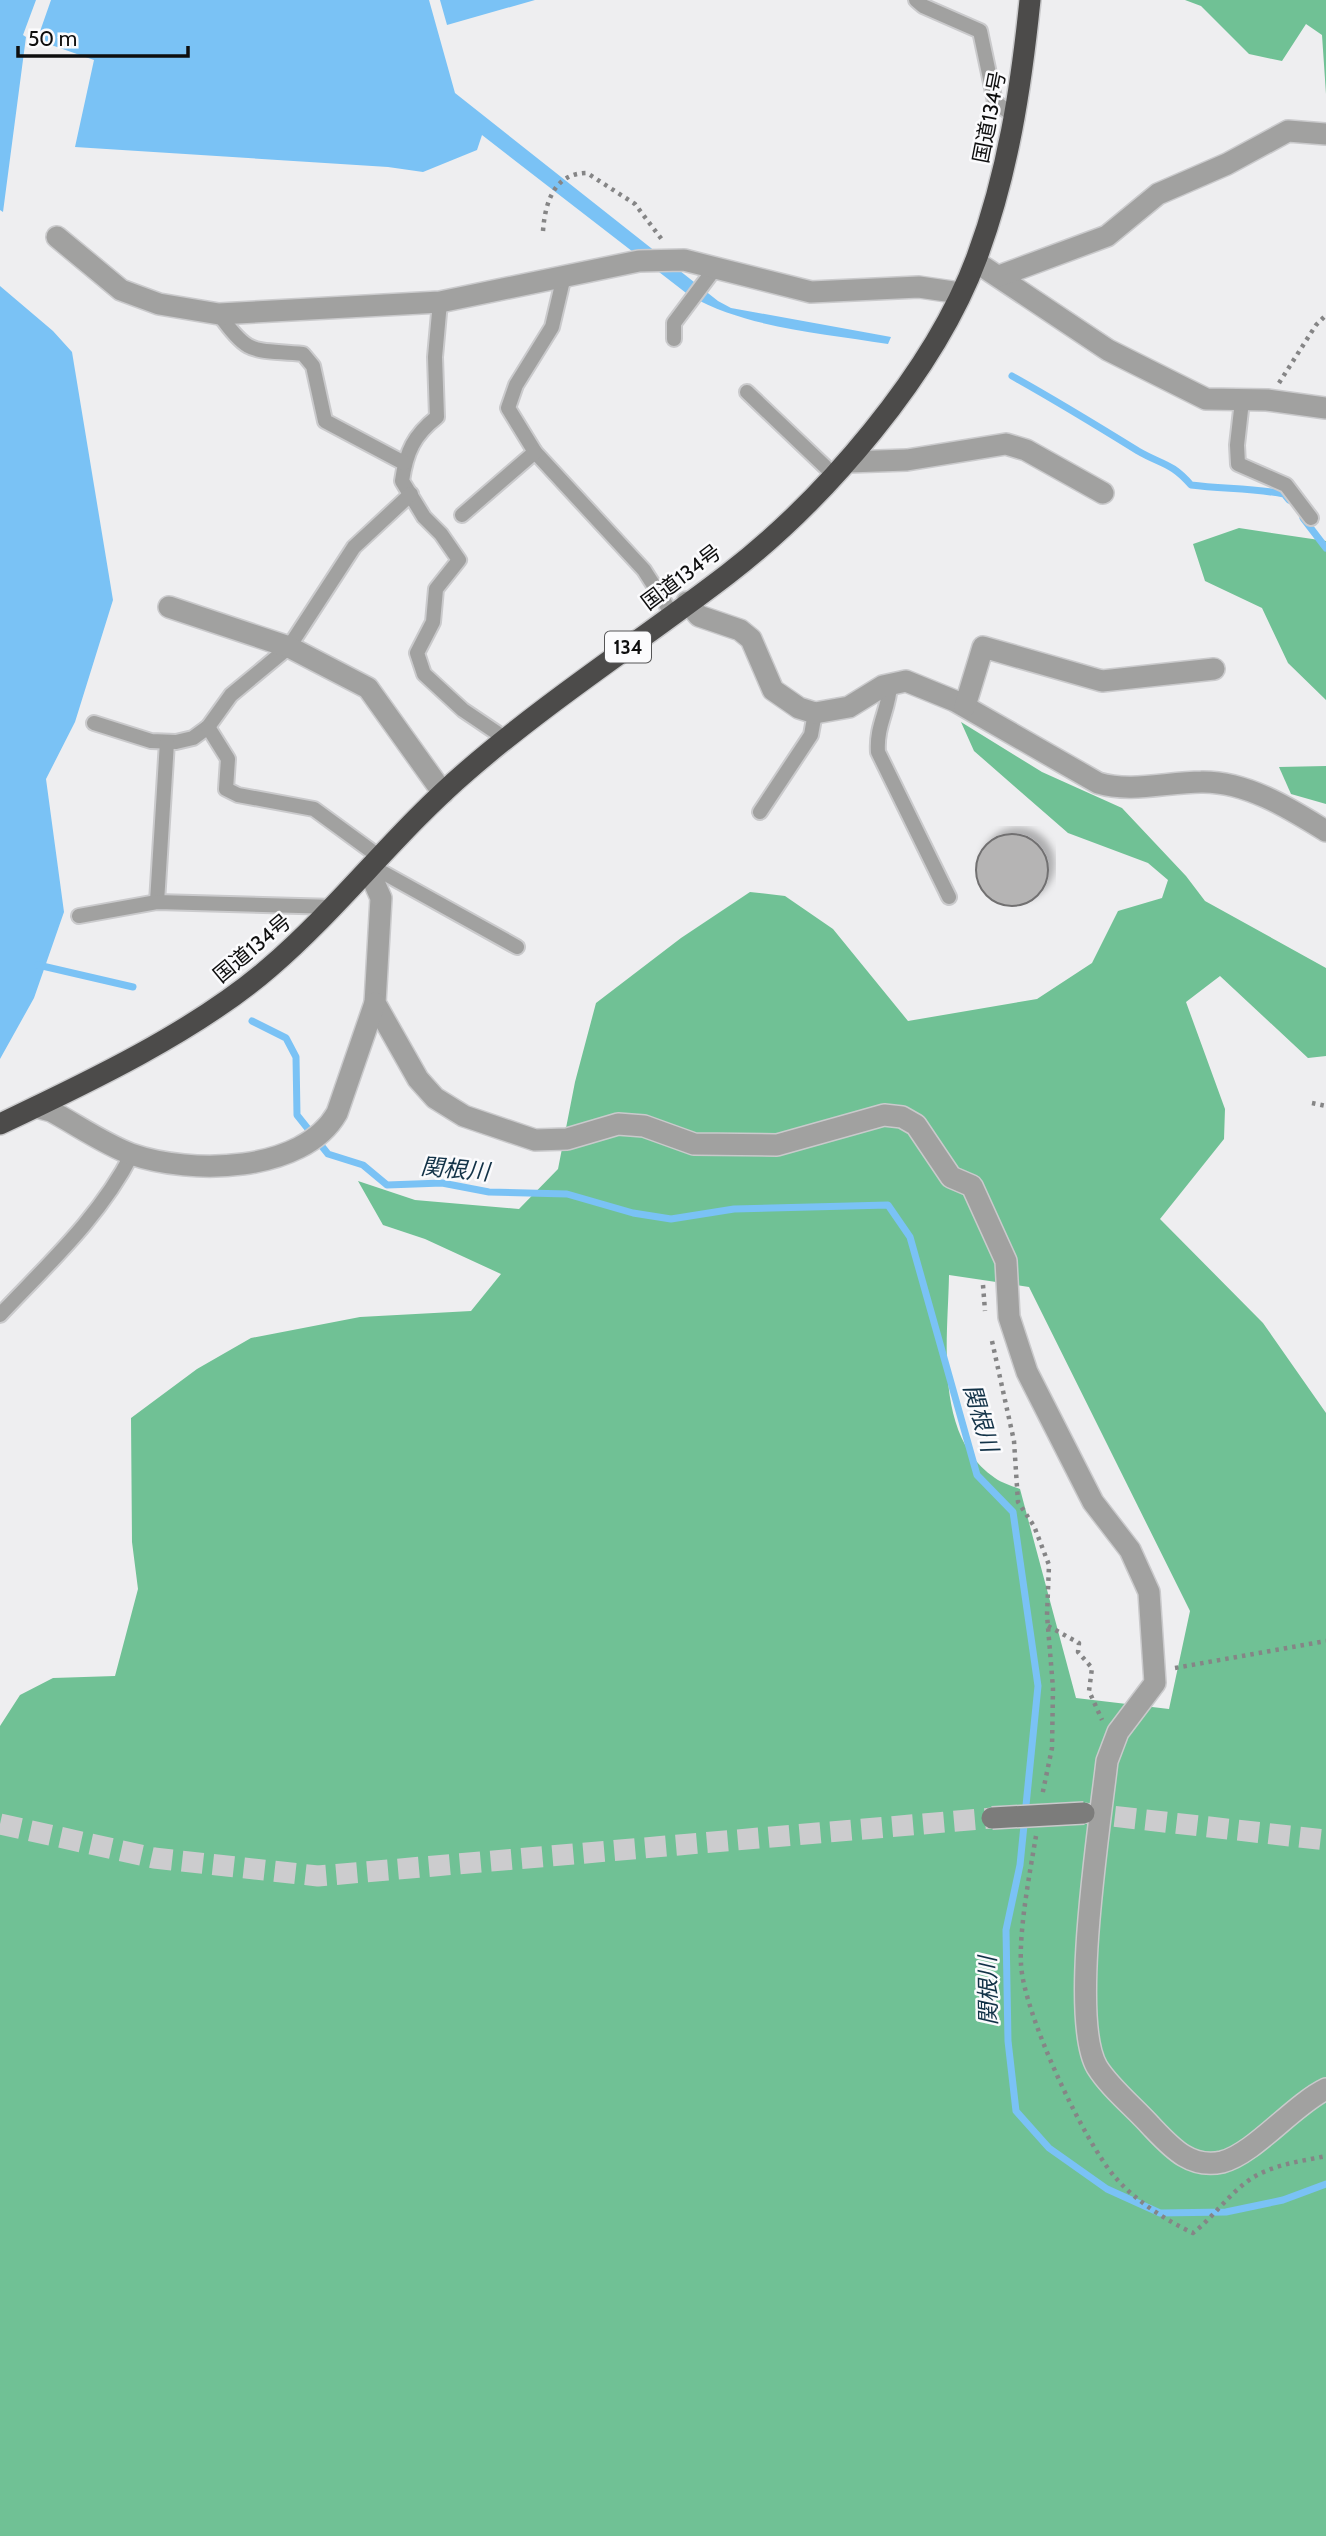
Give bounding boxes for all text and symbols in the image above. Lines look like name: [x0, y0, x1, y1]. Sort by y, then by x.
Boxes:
scale bar: [18, 14, 187, 58]
text: 50 m: [28, 26, 77, 51]
street label: 国道134号: [968, 69, 1010, 165]
street label: 国道134号: [636, 539, 726, 615]
road number: 134: [605, 632, 651, 662]
street label: 国道134号: [208, 908, 296, 988]
water label: 関根川: [419, 1152, 494, 1186]
water label: 関根川: [958, 1381, 1005, 1458]
water label: 関根川: [973, 1953, 1003, 2026]

